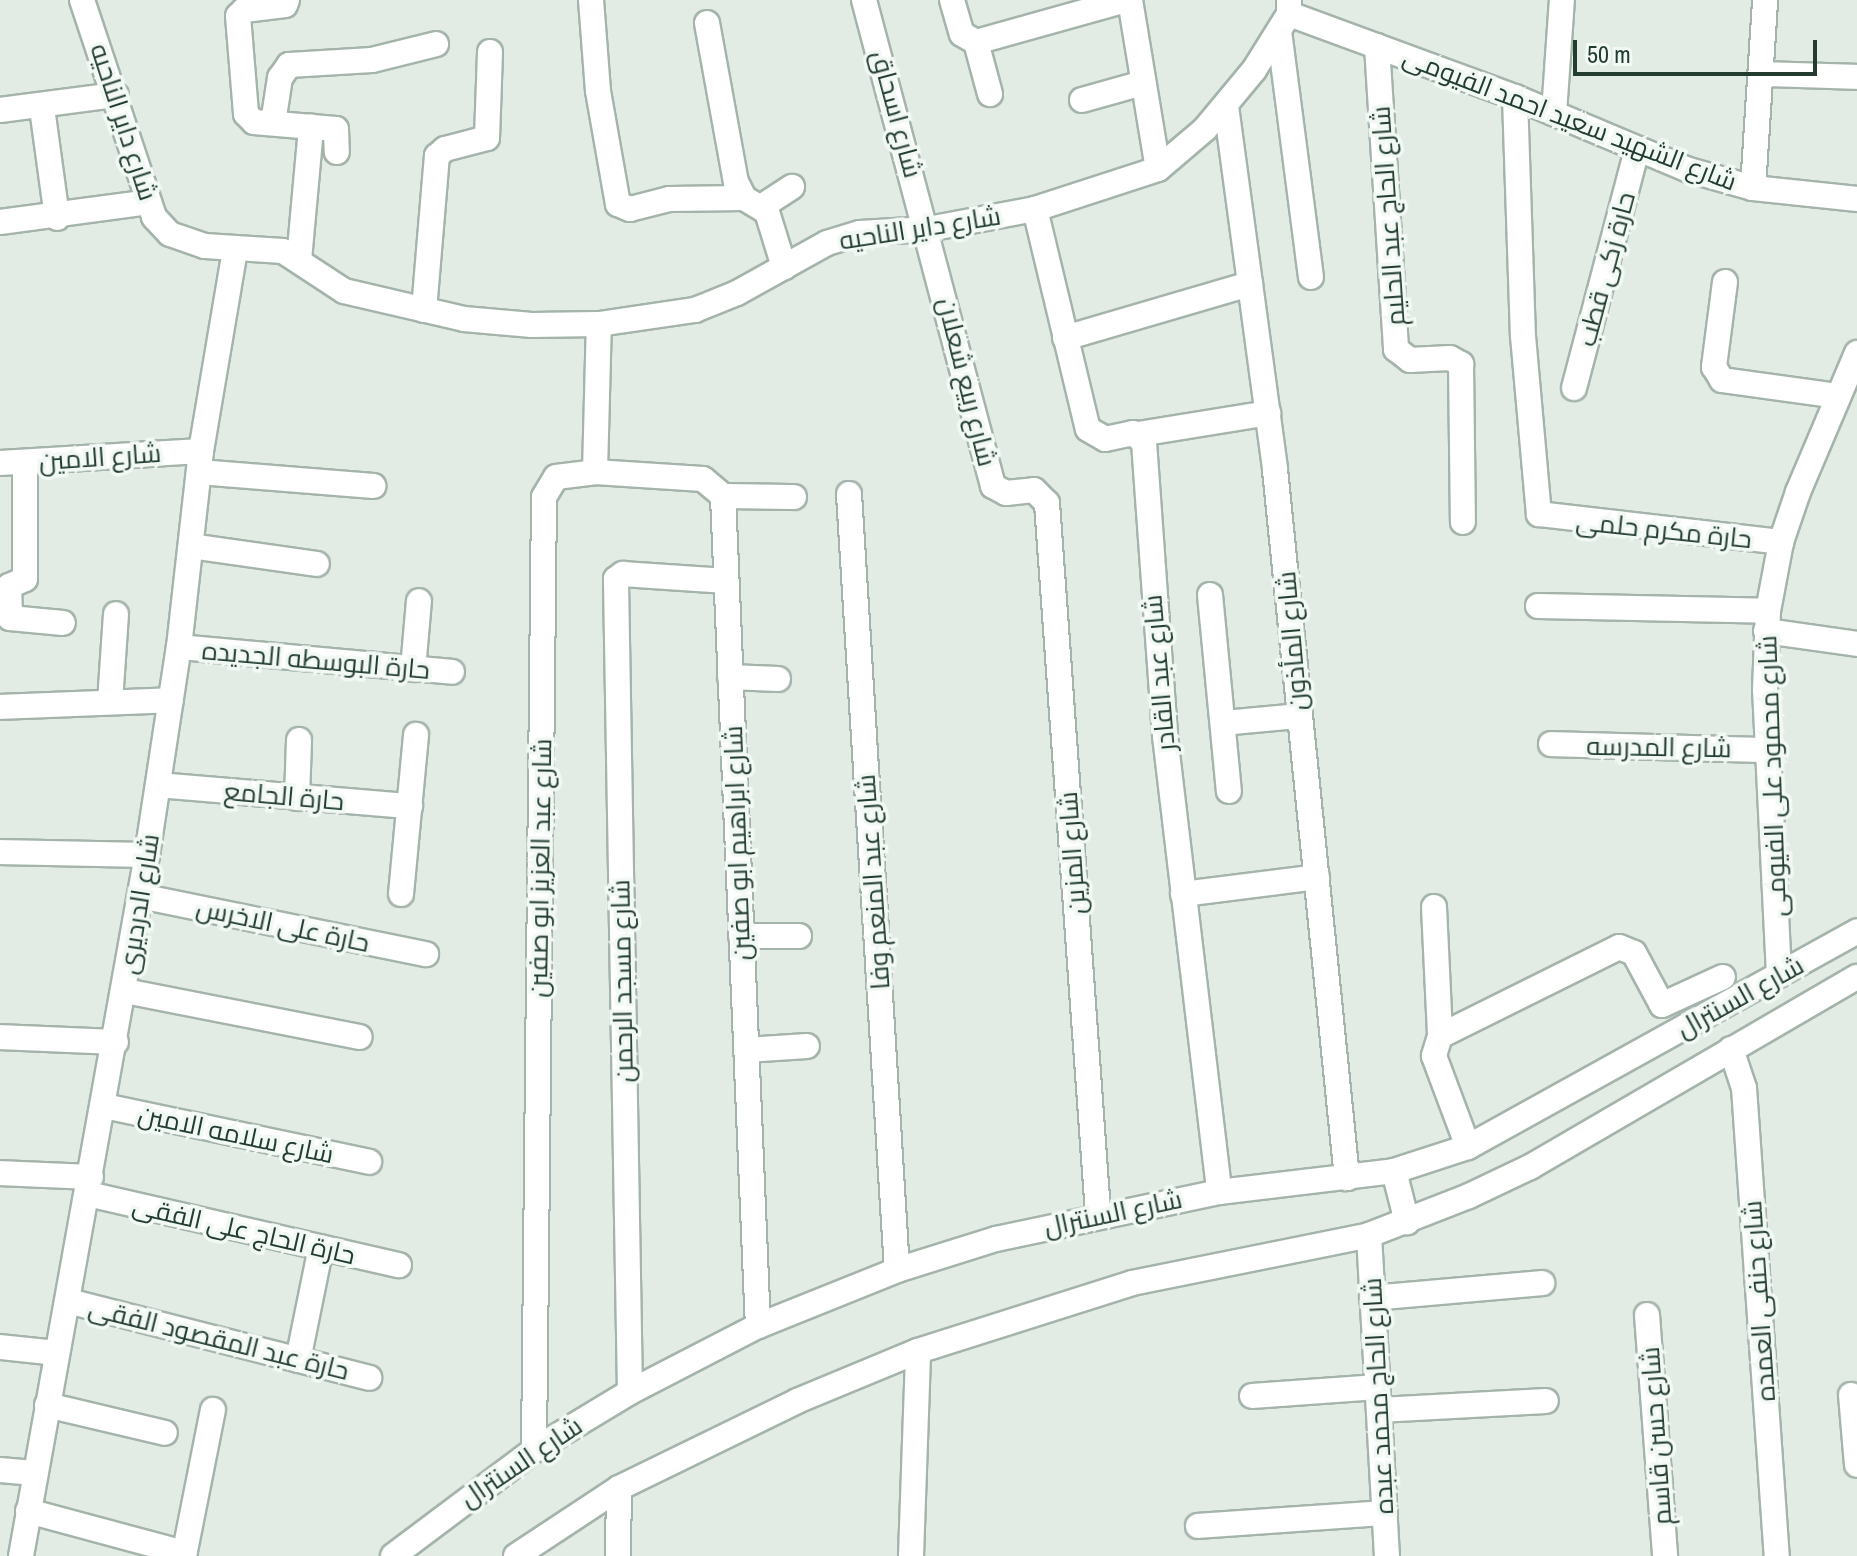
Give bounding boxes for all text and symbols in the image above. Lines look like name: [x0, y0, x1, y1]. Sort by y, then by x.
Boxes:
scale bar: [1577, 24, 1821, 74]
text: 50 m: [1587, 38, 1631, 70]
street label: شارع داير الناحيه: [84, 40, 164, 204]
street label: شارع الشهيد سعيد احمد الفيومى: [1399, 41, 1741, 197]
street label: شارع اسحاق: [865, 47, 929, 181]
street label: شارع الحاج عبد الحليم: [1365, 105, 1411, 327]
street label: حارة زكى قطب: [1570, 188, 1642, 350]
street label: شارع داير الناحيه: [837, 200, 1003, 256]
street label: شارع ربيع شعلان: [931, 294, 1003, 470]
street label: شارع الامين: [38, 437, 162, 477]
street label: حارة مكرم حلمى: [1574, 505, 1754, 555]
street label: شارع المأذون: [1270, 570, 1314, 712]
street label: شارع عبد القادر: [1137, 593, 1181, 753]
street label: حارة البوسطه الجديده: [201, 634, 431, 686]
street label: شارع محمود على الفيومى: [1751, 635, 1793, 917]
street label: شارع ابراهيم ابو صفين: [717, 725, 757, 961]
street label: شارع المدرسه: [1586, 730, 1732, 764]
street label: شارع عبد العزيز ابو صفين: [522, 738, 558, 998]
street label: شارع عبد المنعم وفا: [850, 773, 896, 991]
street label: حارة الجامع: [223, 775, 345, 817]
street label: شارع المزين: [1052, 791, 1092, 915]
street label: شارع الدرديرى: [113, 832, 165, 976]
street label: شارع مسجد الرحمن: [605, 879, 639, 1083]
street label: حارة على الاخرس: [194, 891, 372, 959]
street label: شارع السنترال: [1671, 949, 1809, 1045]
street label: شارع سلامه الامين: [135, 1098, 337, 1170]
street label: شارع السنترال: [1041, 1183, 1185, 1243]
street label: حارة الحاج على الفقى: [130, 1189, 358, 1271]
street label: شارع حنفى العمده: [1736, 1200, 1782, 1402]
street label: شارع الحاج محمد عبده: [1356, 1277, 1400, 1515]
street label: حارة عبد المقصود الفقى: [86, 1292, 352, 1386]
street label: شارع حسن قاسم: [1634, 1346, 1678, 1526]
street label: شارع السنترال: [454, 1410, 588, 1514]

